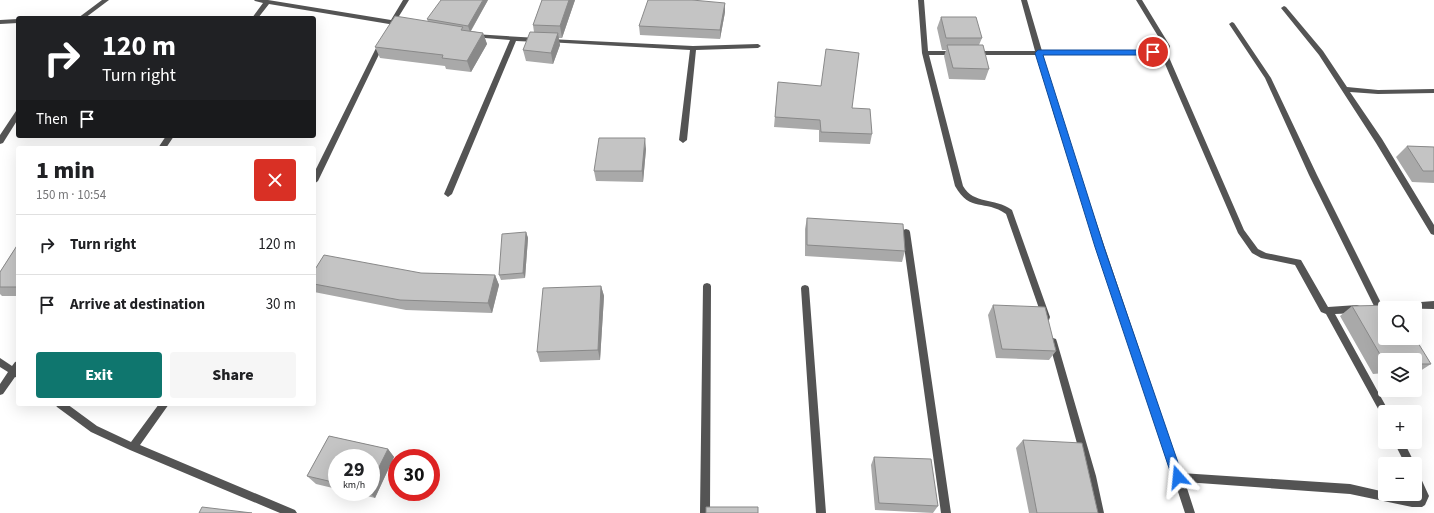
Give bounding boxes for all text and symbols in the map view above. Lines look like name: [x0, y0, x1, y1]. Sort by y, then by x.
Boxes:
text: 120 m: [102, 26, 176, 66]
icon: right: [36, 32, 88, 84]
pin: [1136, 35, 1170, 69]
icon: arrive: [1142, 41, 1164, 63]
text: Turn right: [102, 63, 176, 88]
icon: arrive: [76, 108, 98, 130]
text: Then: [36, 109, 68, 130]
text: 1 min: [36, 153, 95, 188]
button: close: [254, 159, 296, 201]
text: 150 m · 10:54: [36, 186, 106, 204]
icon: right: [36, 234, 58, 256]
text: Turn right: [70, 234, 136, 255]
text: 120 m: [258, 234, 296, 255]
icon: arrive: [36, 294, 58, 316]
text: Arrive at destination: [70, 294, 205, 315]
text: 30 m: [266, 294, 296, 315]
map controls: [1378, 301, 1422, 501]
button: search: [1378, 301, 1422, 345]
button: Exit: [36, 352, 162, 398]
button: Share: [170, 352, 296, 398]
button: layers: [1378, 353, 1422, 397]
button: +: [1378, 405, 1422, 449]
speed limit sign: 30: [388, 449, 440, 501]
text: 29: [343, 456, 365, 484]
position arrow: [1157, 456, 1199, 498]
button: −: [1378, 457, 1422, 501]
text: km/h: [343, 478, 365, 492]

